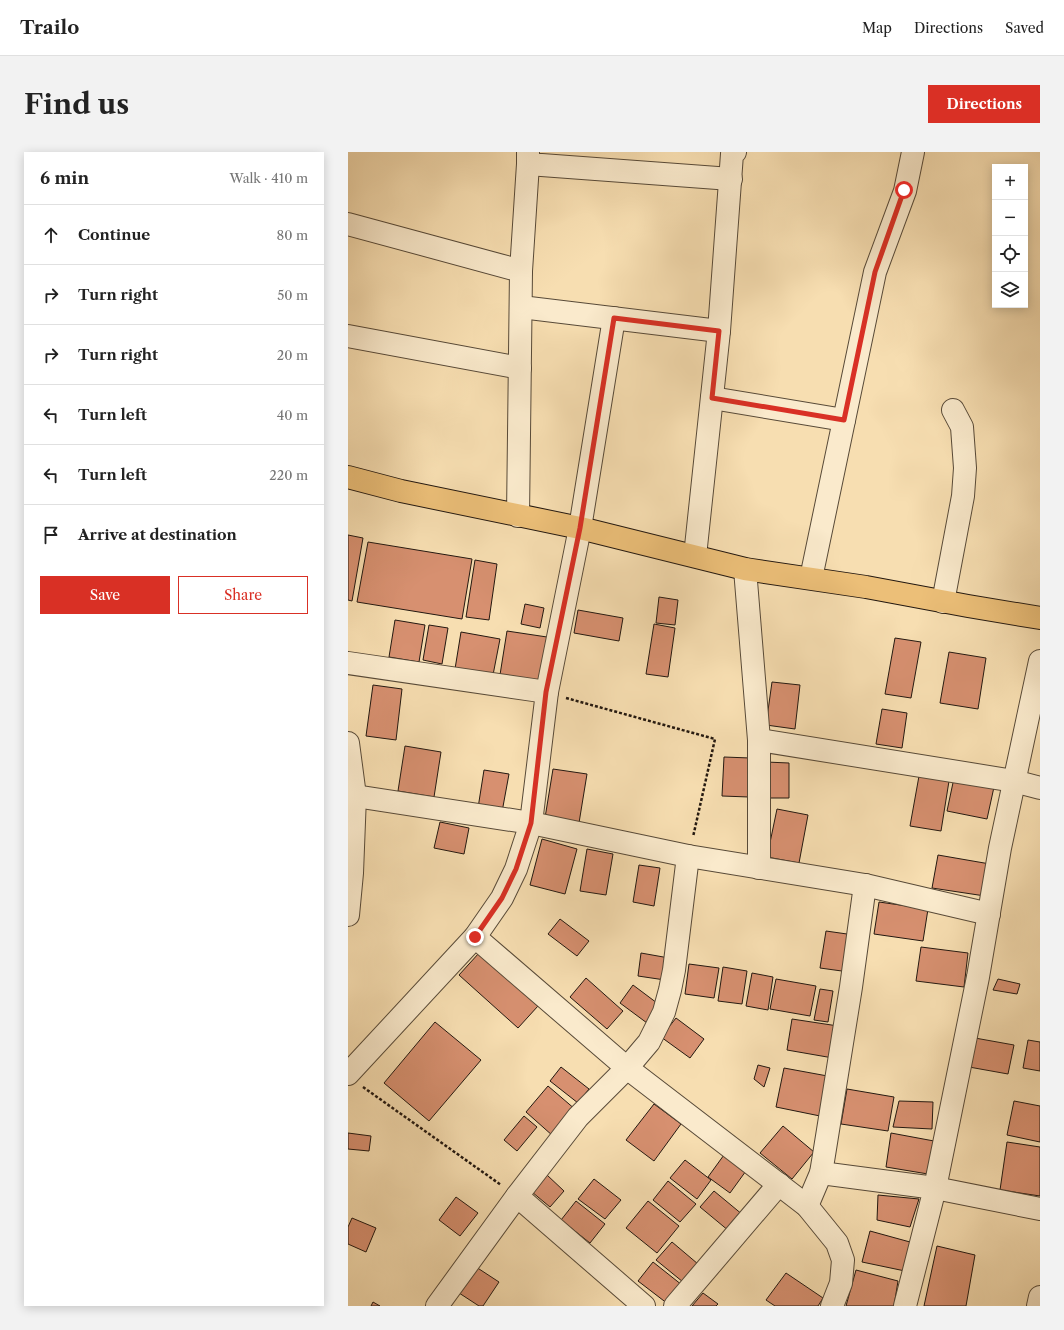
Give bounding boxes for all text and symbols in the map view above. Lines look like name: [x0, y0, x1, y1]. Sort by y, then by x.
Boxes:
text: Trailo: [20, 16, 79, 39]
text: Map: [862, 19, 892, 37]
text: Directions: [914, 19, 983, 37]
text: Saved: [1005, 19, 1044, 37]
button: Directions: [928, 85, 1040, 123]
text: Find us: [24, 87, 129, 121]
map controls: [992, 164, 1028, 308]
button: +: [992, 164, 1028, 200]
text: 6 min: [40, 168, 89, 188]
text: Walk · 410 m: [230, 170, 308, 186]
route start: [895, 181, 913, 199]
button: −: [992, 200, 1028, 236]
icon: ahead: [40, 224, 62, 246]
text: Continue: [78, 225, 150, 244]
text: 80 m: [276, 227, 308, 243]
button: locate: [992, 236, 1028, 272]
button: layers: [992, 272, 1028, 308]
icon: right: [40, 284, 62, 306]
text: Turn right: [78, 285, 158, 304]
text: 50 m: [277, 287, 308, 303]
icon: right: [40, 344, 62, 366]
text: Turn right: [78, 345, 158, 364]
text: 20 m: [277, 347, 308, 363]
icon: left: [40, 404, 62, 426]
text: Turn left: [78, 405, 147, 424]
text: 40 m: [277, 407, 308, 423]
icon: left: [40, 464, 62, 486]
text: Turn left: [78, 465, 147, 484]
text: 220 m: [269, 467, 308, 483]
icon: arrive: [40, 524, 62, 546]
text: Arrive at destination: [78, 525, 237, 544]
button: Save: [40, 576, 170, 614]
button: Share: [178, 576, 308, 614]
route end: [466, 928, 484, 946]

